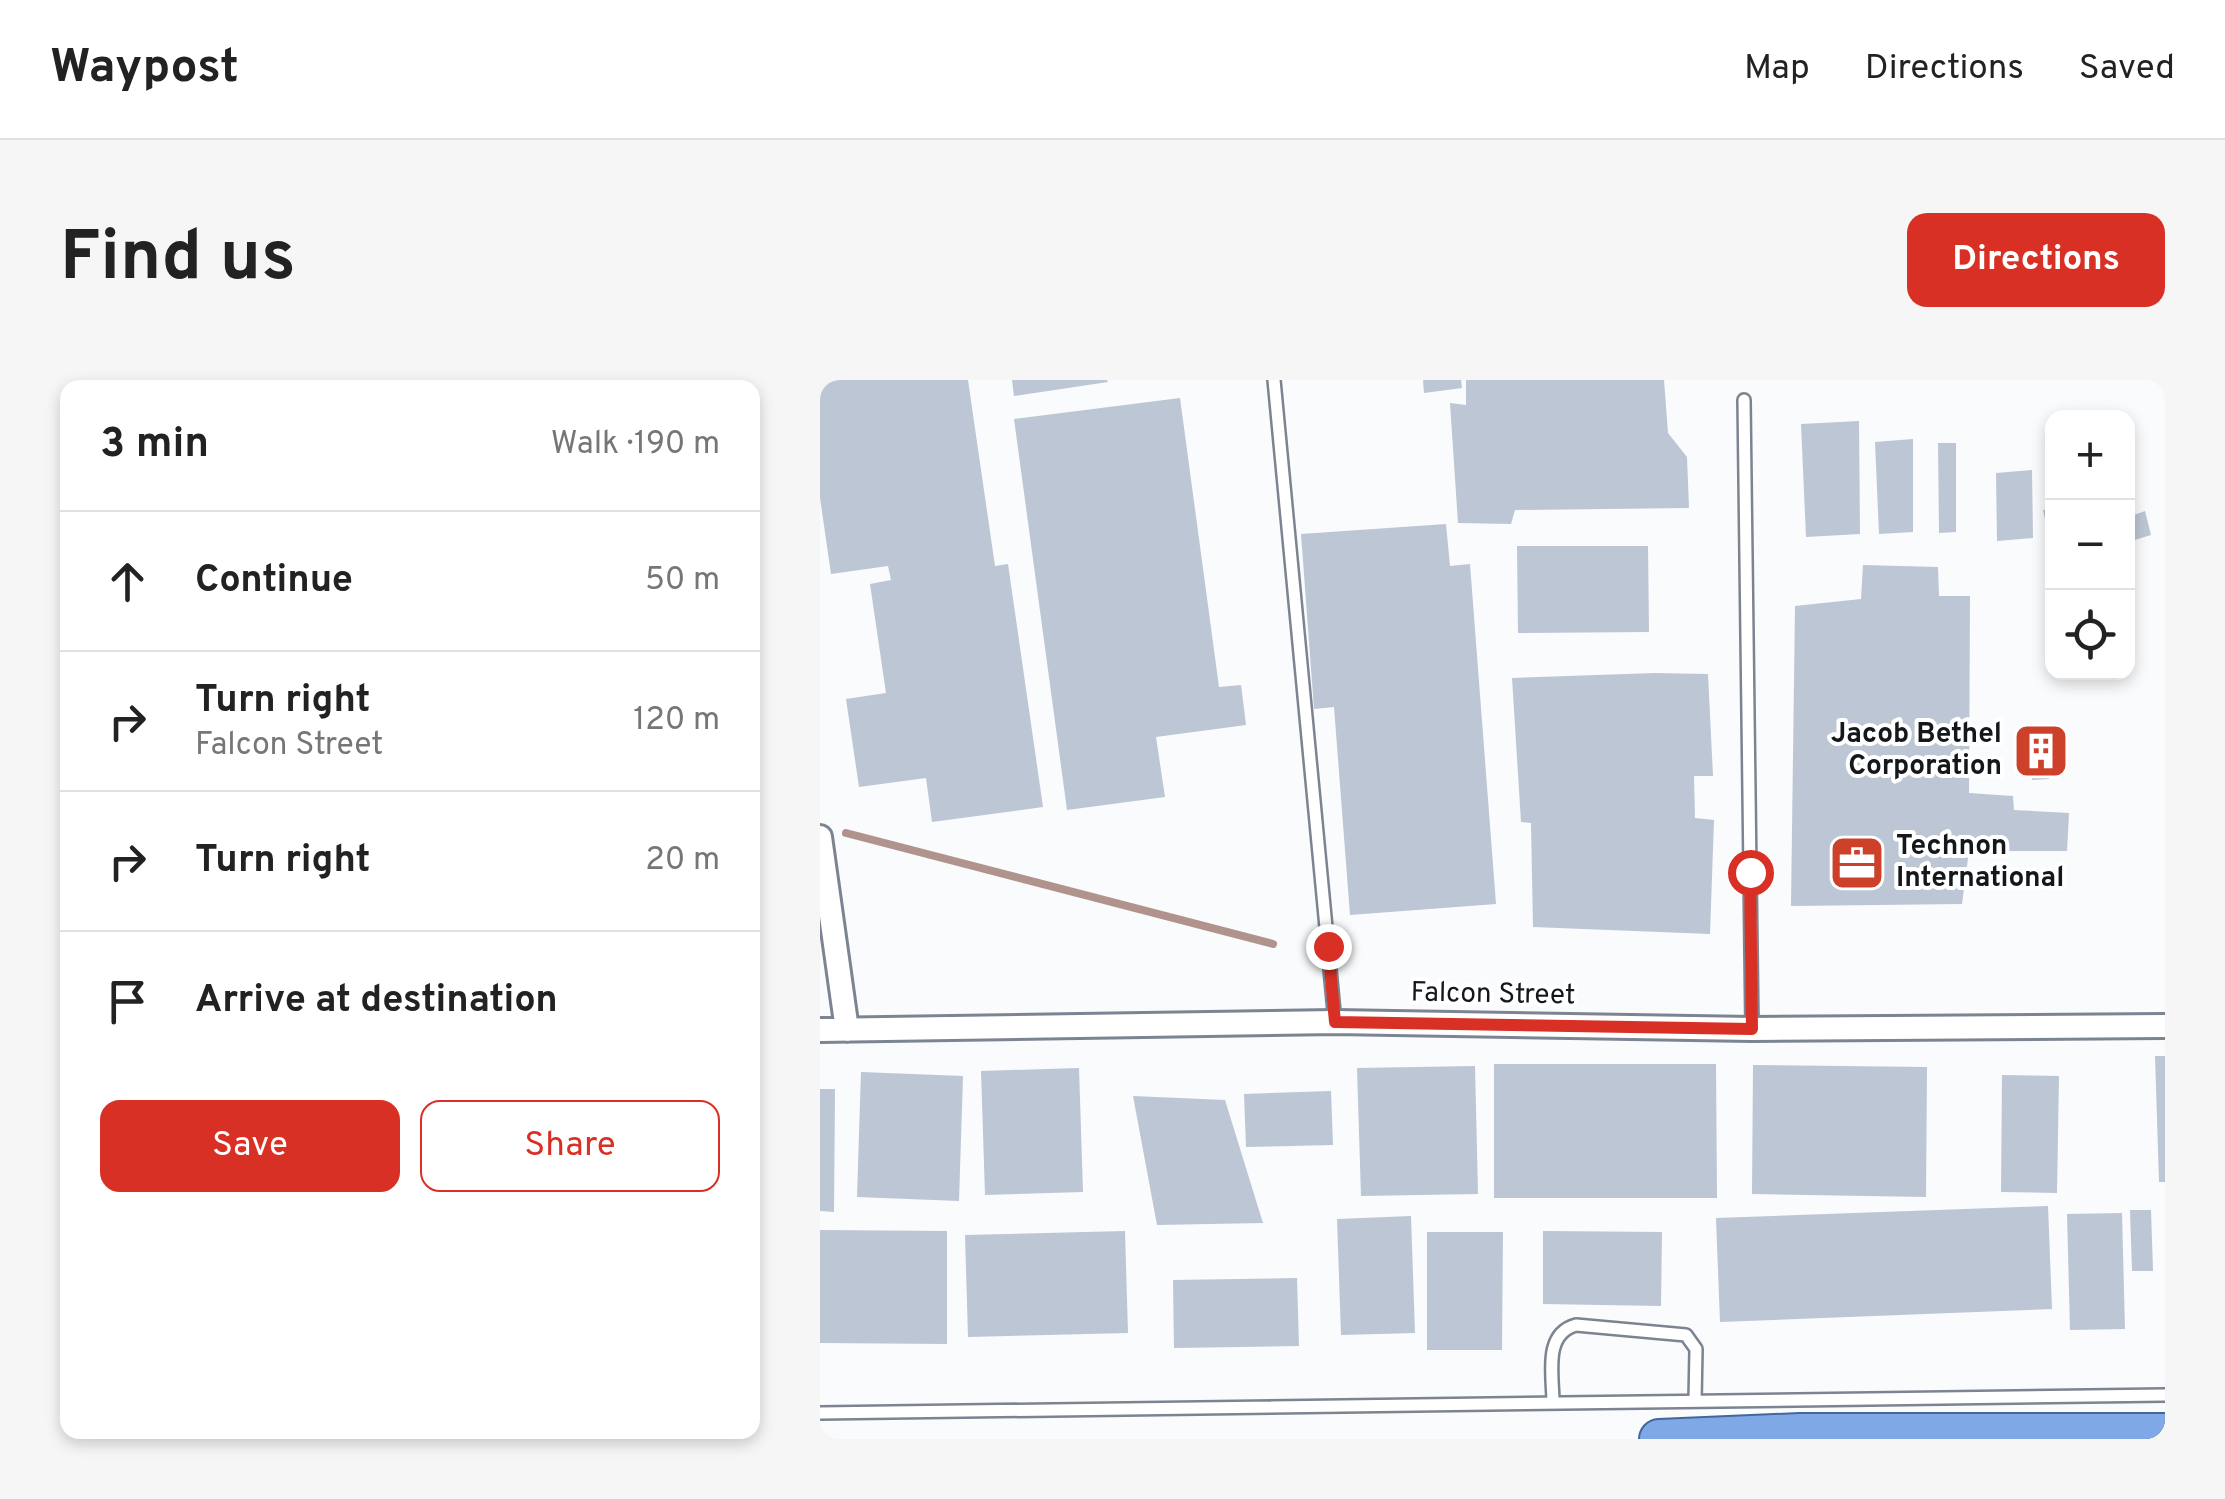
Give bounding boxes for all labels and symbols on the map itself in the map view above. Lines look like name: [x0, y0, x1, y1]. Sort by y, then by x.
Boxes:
place label: Jacob Bethel Corporation: [1831, 717, 2002, 785]
building icon: Jacob Bethel Corporation: [2011, 721, 2071, 781]
place label: Technon International: [1896, 829, 2064, 897]
office icon: Technon International: [1827, 833, 1887, 893]
route start: [1728, 850, 1774, 896]
route end: [1306, 924, 1352, 970]
street label: Falcon Street: [1410, 976, 1576, 1014]

